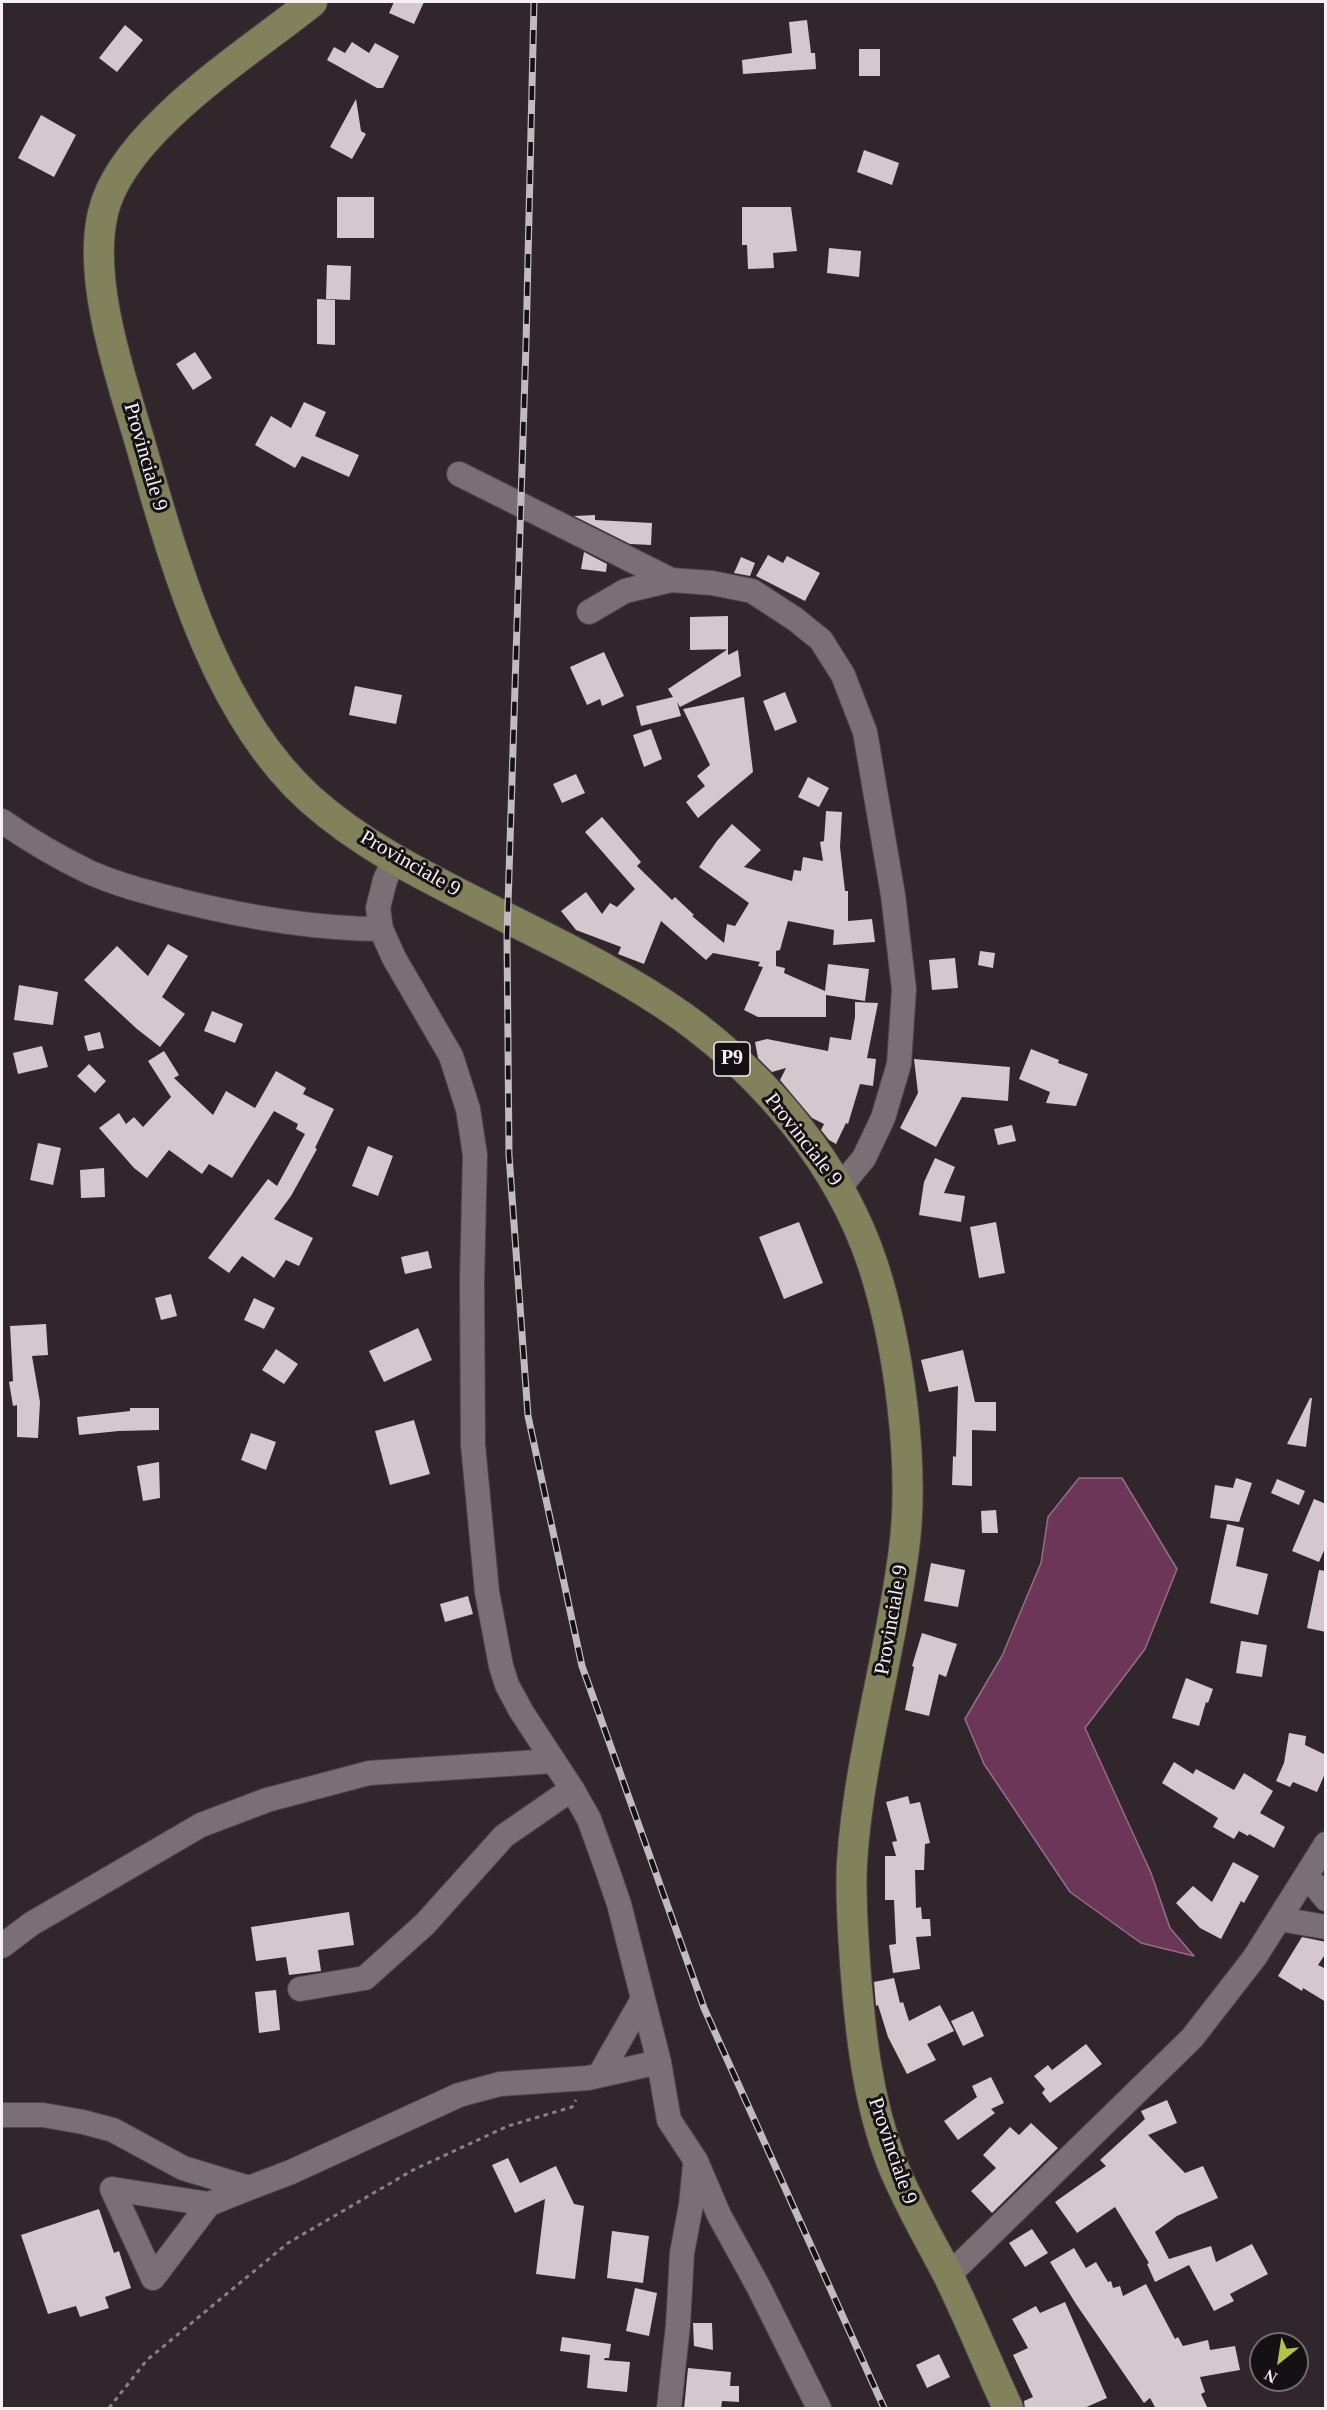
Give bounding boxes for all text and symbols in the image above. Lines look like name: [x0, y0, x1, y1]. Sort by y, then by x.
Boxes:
street label: Provinciale 9: [118, 400, 172, 514]
street label: Provinciale 9: [355, 825, 465, 903]
road number: P9: [714, 1042, 750, 1076]
street label: Provinciale 9: [759, 1088, 847, 1192]
street label: Provinciale 9: [870, 1563, 914, 1677]
street label: Provinciale 9: [862, 2094, 922, 2208]
north arrow: [1249, 2332, 1309, 2392]
text: N: [1261, 2366, 1280, 2387]

